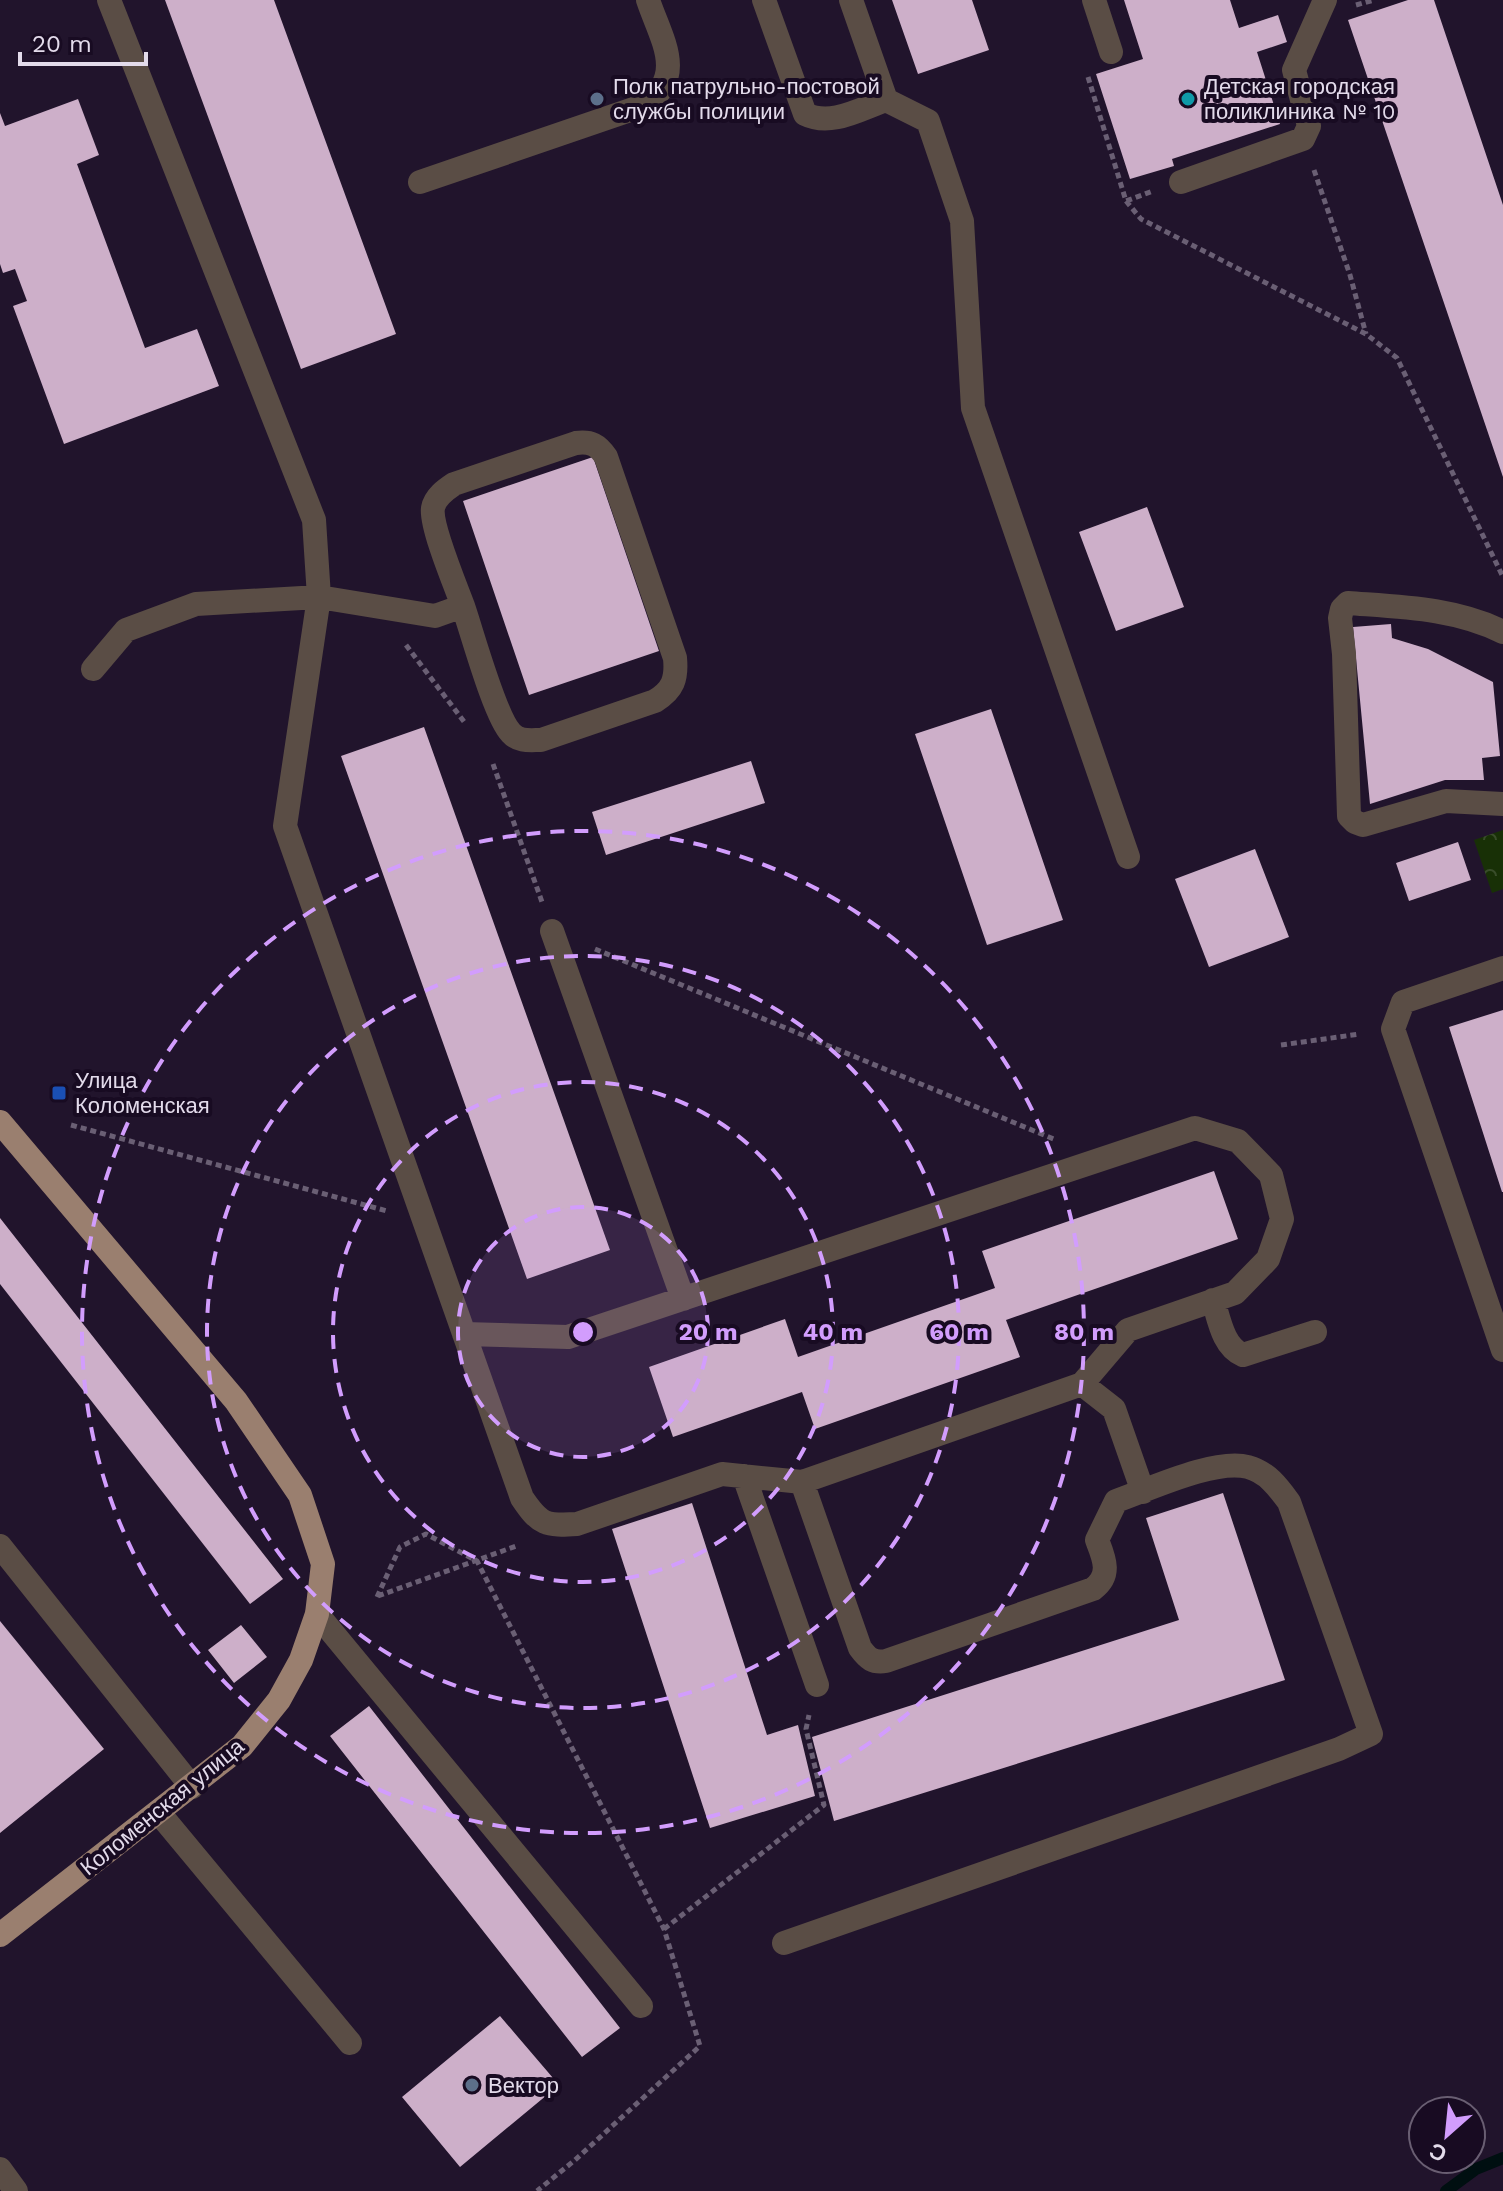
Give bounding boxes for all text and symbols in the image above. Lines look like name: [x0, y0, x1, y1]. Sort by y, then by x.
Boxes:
scale bar: [20, 16, 146, 66]
text: 20 m: [32, 30, 92, 58]
place label: Полк патрульно-постовой службы полиции: [613, 74, 880, 124]
place label: Детская городская поликлиника № 10: [1204, 74, 1395, 124]
marker: Полк патрульно-постовой службы полиции: [588, 90, 606, 108]
marker: Детская городская поликлиника № 10: [1179, 90, 1197, 108]
place label: Улица Коломенская: [75, 1068, 210, 1118]
marker: Улица Коломенская: [50, 1084, 68, 1102]
centre of rings: [569, 1318, 597, 1346]
text: 20 m: [678, 1318, 738, 1346]
text: 40 m: [803, 1318, 863, 1346]
text: 60 m: [929, 1318, 989, 1346]
text: 80 m: [1054, 1318, 1114, 1346]
street label: Коломенская улица: [75, 1733, 249, 1880]
place label: Вектор: [488, 2073, 559, 2098]
marker: Вектор: [463, 2076, 481, 2094]
north arrow: [1407, 2095, 1487, 2175]
text: С: [1425, 2138, 1451, 2167]

